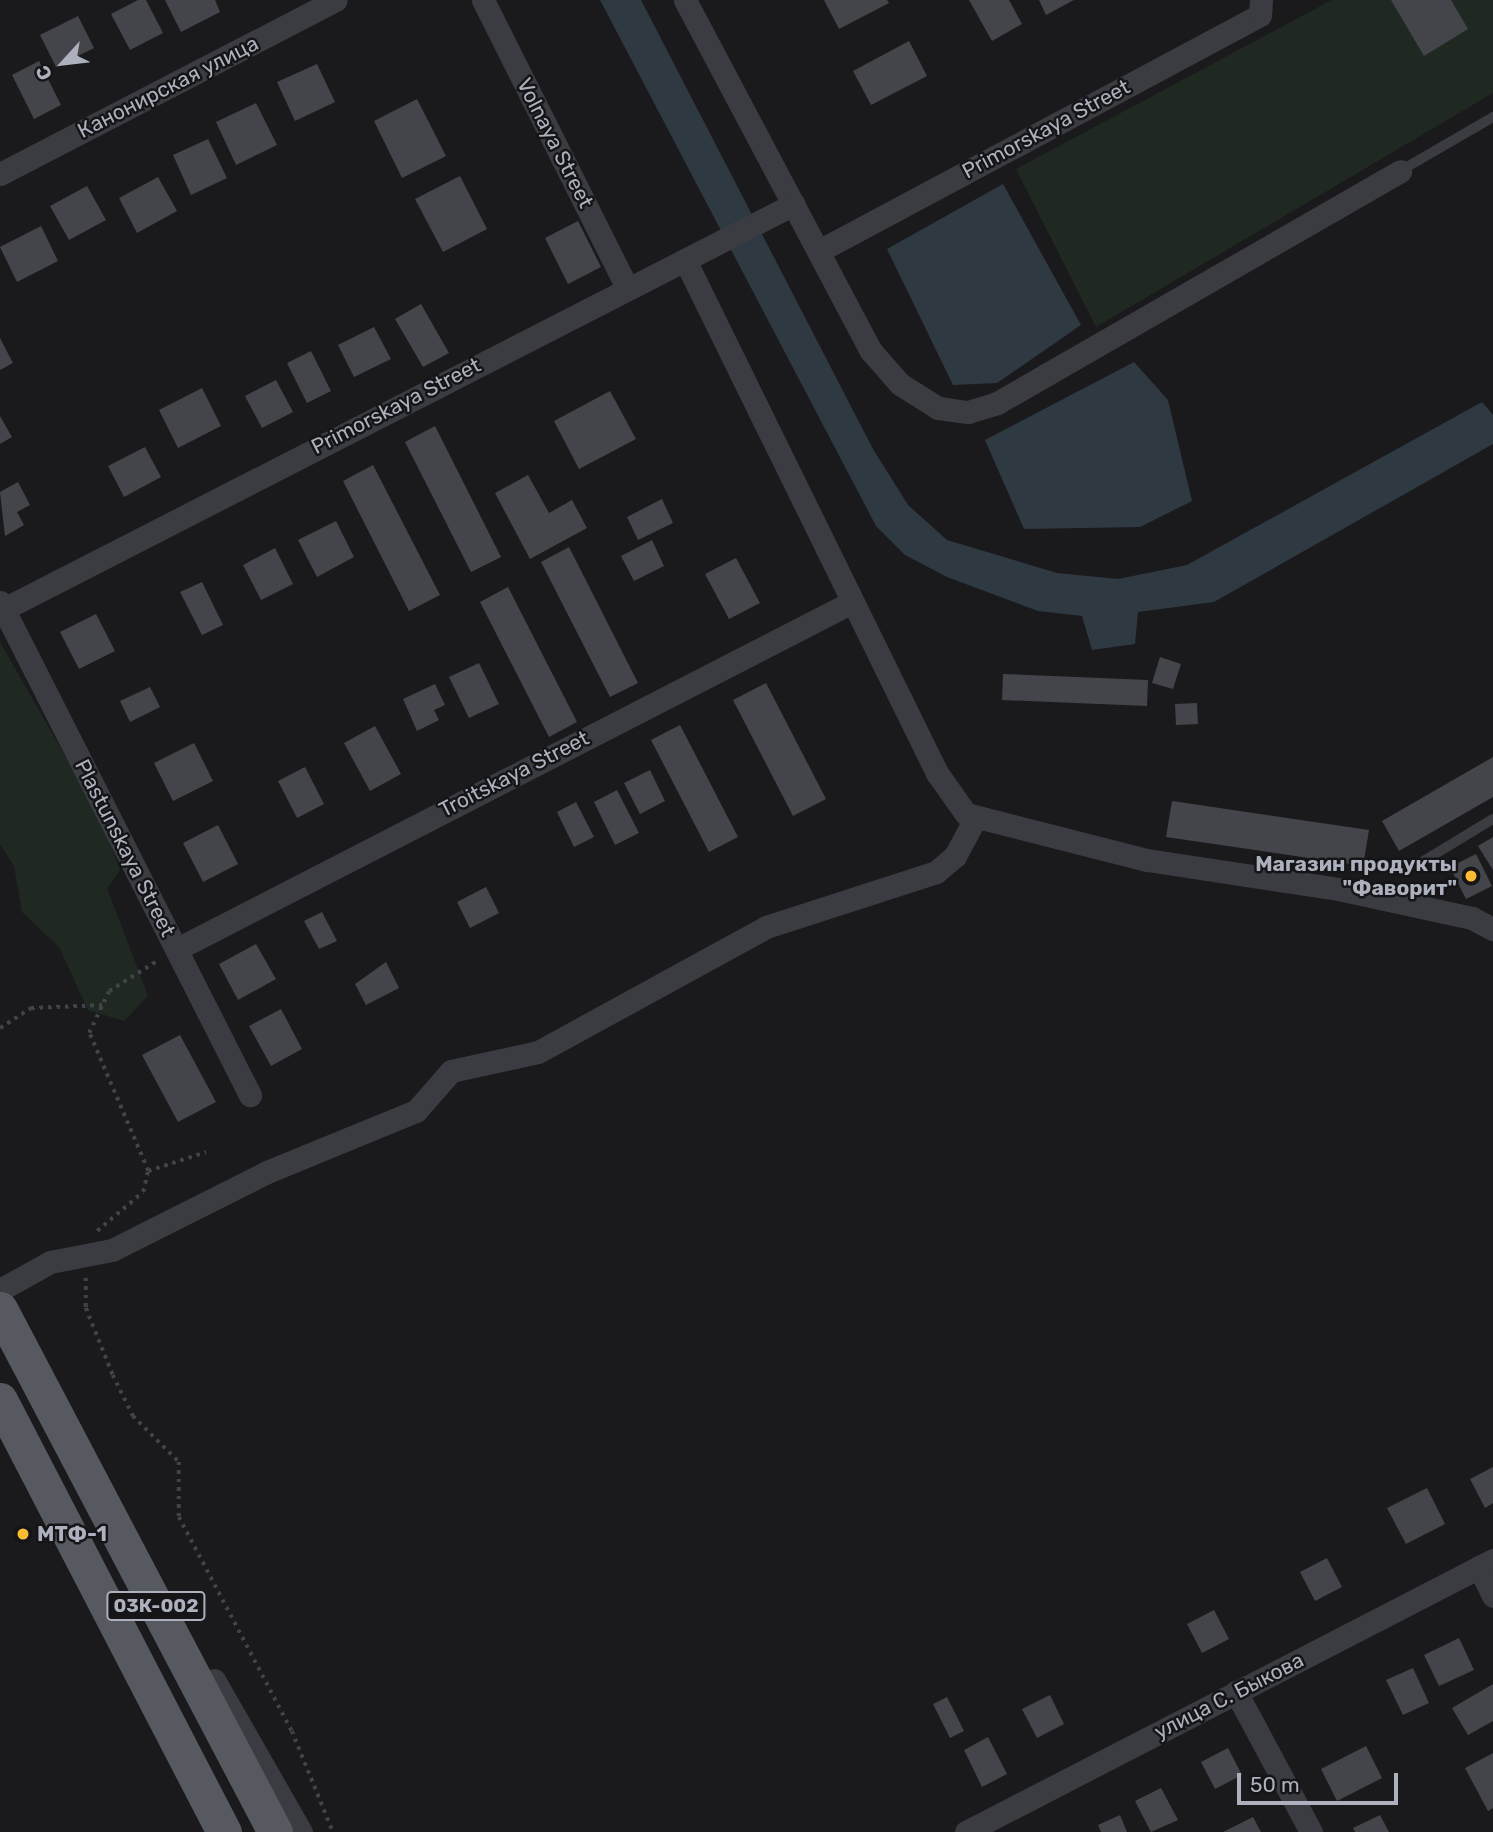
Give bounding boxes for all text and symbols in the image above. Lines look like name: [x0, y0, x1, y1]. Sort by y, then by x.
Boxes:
north arrow: [28, 28, 98, 98]
street label: Канонирская улица: [73, 31, 263, 143]
text: С: [31, 62, 57, 84]
street label: Volnaya Street: [511, 74, 599, 212]
street label: Primorskaya Street: [958, 74, 1134, 184]
street label: Primorskaya Street: [307, 352, 485, 460]
street label: Troitskaya Street: [435, 725, 593, 823]
street label: Plastunskaya Street: [69, 755, 181, 941]
place label: Магазин продукты "Фаворит": [1255, 851, 1457, 901]
marker: Магазин продукты "Фаворит": [1463, 868, 1479, 884]
place label: МТФ-1: [37, 1521, 107, 1547]
marker: МТФ-1: [15, 1526, 31, 1542]
road number: 03К-002: [105, 1590, 207, 1622]
street label: улица С. Быкова: [1150, 1647, 1308, 1745]
scale bar: [1241, 1758, 1402, 1802]
text: 50 m: [1250, 1772, 1300, 1797]

